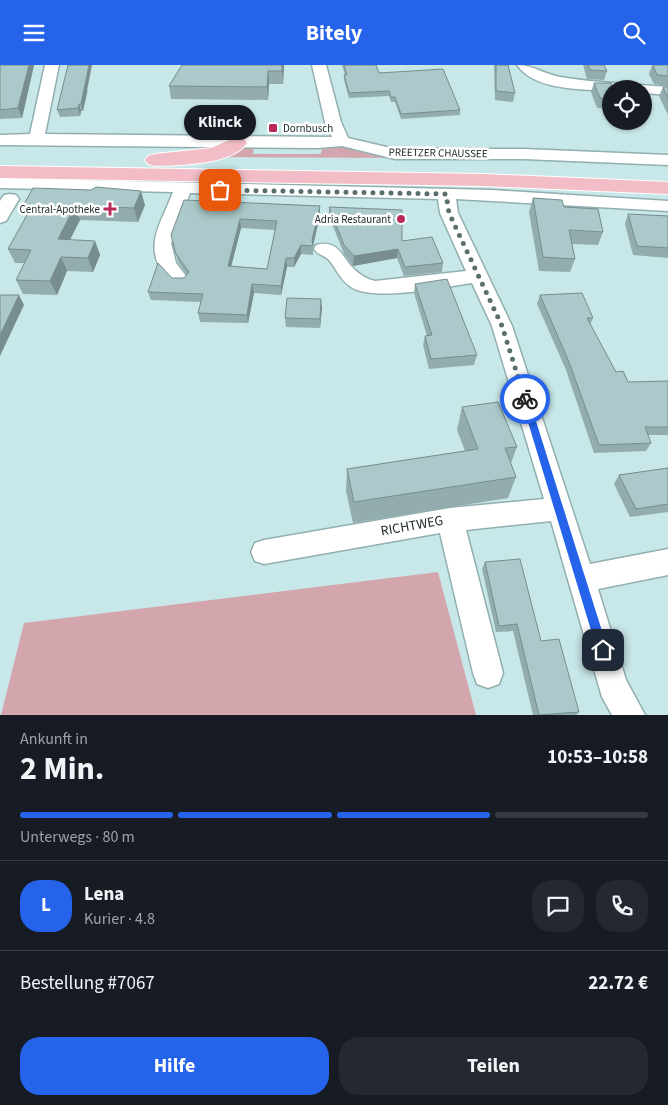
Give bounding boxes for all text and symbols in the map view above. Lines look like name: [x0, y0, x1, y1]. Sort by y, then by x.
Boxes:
text: Bitely: [306, 17, 362, 49]
icon: menu: [20, 19, 48, 47]
icon: search: [620, 19, 648, 47]
map controls: [602, 80, 652, 130]
button: locate: [602, 80, 652, 130]
callout: Klinck: [184, 105, 256, 140]
text: Klinck: [198, 111, 242, 133]
place label: Dornbusch: [283, 121, 333, 136]
marker: Dornbusch: [267, 122, 279, 134]
street label: PREETZER CHAUSSEE: [388, 145, 488, 161]
pin: [199, 169, 241, 211]
icon: bag: [206, 176, 234, 204]
place label: Central-Apotheke: [19, 202, 101, 217]
marker: Central-Apotheke: [104, 203, 116, 215]
place label: Adria Restaurant: [315, 212, 391, 227]
marker: Adria Restaurant: [395, 213, 407, 225]
courier: [500, 374, 550, 424]
icon: bike: [511, 385, 539, 413]
street label: RICHTWEG: [379, 511, 445, 541]
pin: [582, 629, 624, 671]
icon: home: [589, 636, 617, 664]
text: Ankunft in: [20, 728, 88, 750]
text: 10:53–10:58: [547, 744, 648, 771]
text: 2 Min.: [20, 746, 104, 792]
text: Unterwegs · 80 m: [20, 826, 135, 848]
button: chat: [532, 880, 584, 932]
button: phone: [596, 880, 648, 932]
text: Lena: [84, 881, 124, 908]
text: L: [41, 892, 51, 919]
text: Kurier · 4.8: [84, 908, 155, 930]
text: Bestellung #7067: [20, 970, 155, 997]
text: 22.72 €: [588, 970, 648, 997]
button: Hilfe: [20, 1037, 329, 1095]
button: Teilen: [339, 1037, 648, 1095]

